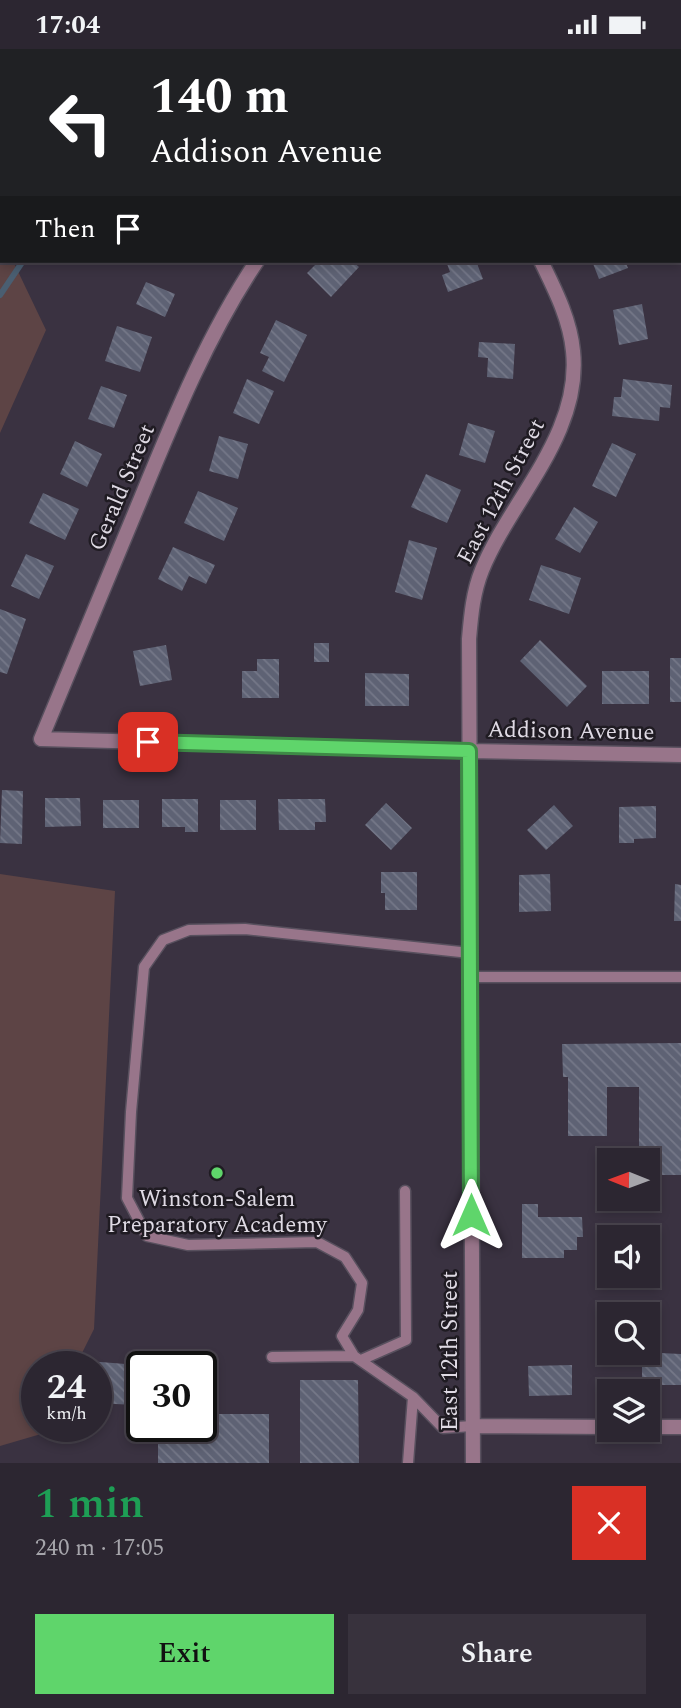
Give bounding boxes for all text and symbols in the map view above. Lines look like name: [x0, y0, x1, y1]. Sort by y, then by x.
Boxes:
text: 17:04: [35, 5, 100, 45]
text: 140 m: [150, 60, 289, 135]
icon: left: [35, 77, 126, 168]
text: Addison Avenue: [150, 128, 383, 177]
text: Then: [35, 209, 95, 249]
icon: arrive: [109, 210, 147, 248]
street label: East 12th Street: [448, 413, 554, 571]
street label: Gerald Street: [80, 419, 165, 557]
pin: [118, 712, 178, 772]
street label: Addison Avenue: [487, 713, 655, 750]
icon: arrive: [129, 723, 167, 761]
north arrow: [597, 1148, 660, 1211]
map controls: [597, 1148, 660, 1442]
marker: Winston-Salem Preparatory Academy: [209, 1165, 225, 1181]
position arrow: [434, 1178, 508, 1252]
place label: Winston-Salem Preparatory Academy: [107, 1182, 328, 1243]
button: sound: [597, 1225, 660, 1288]
street label: East 12th Street: [433, 1271, 468, 1431]
button: search: [597, 1302, 660, 1365]
speed limit sign: 30: [126, 1351, 217, 1442]
text: 24: [47, 1361, 86, 1414]
button: layers: [597, 1379, 660, 1442]
text: km/h: [46, 1400, 87, 1427]
text: 1 min: [35, 1473, 144, 1536]
button: close: [572, 1486, 646, 1560]
text: 240 m · 17:05: [35, 1531, 164, 1566]
button: Exit: [35, 1614, 334, 1694]
button: Share: [348, 1614, 646, 1694]

